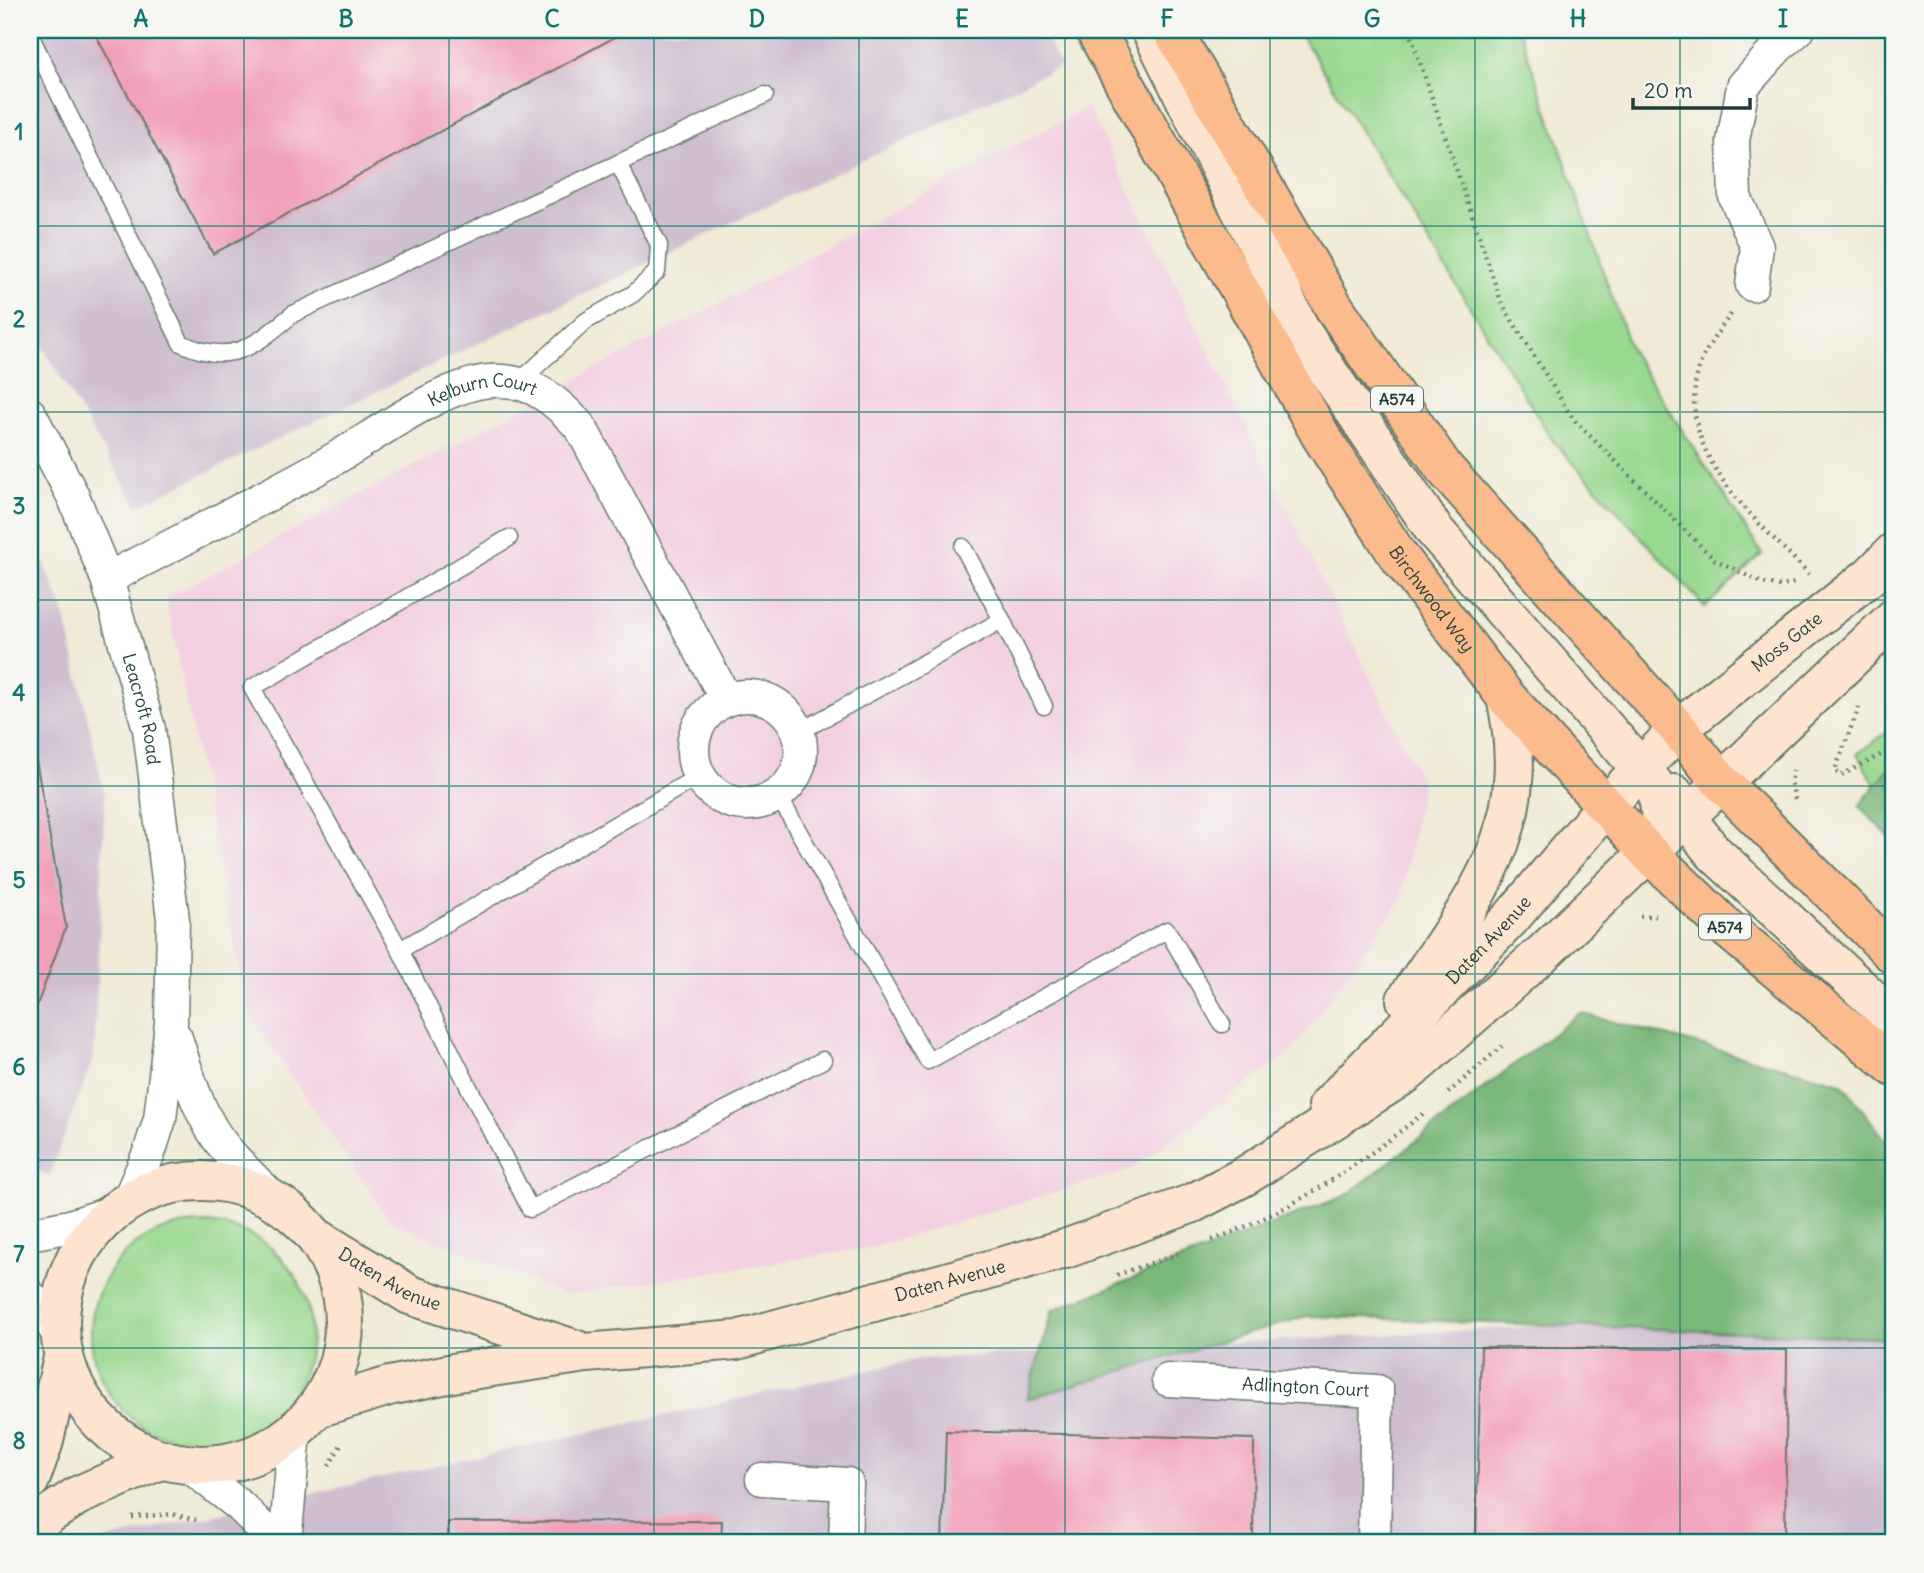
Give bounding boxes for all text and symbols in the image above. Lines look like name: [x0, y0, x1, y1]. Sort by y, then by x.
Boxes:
text: A: [134, 4, 149, 33]
text: B: [338, 4, 354, 33]
text: C: [544, 4, 560, 33]
text: D: [749, 4, 765, 33]
text: E: [955, 4, 969, 33]
text: F: [1160, 4, 1174, 33]
text: G: [1364, 4, 1380, 33]
text: H: [1570, 4, 1586, 33]
text: I: [1778, 4, 1788, 33]
scale bar: [1633, 66, 1751, 110]
text: 20 m: [1644, 77, 1693, 104]
text: 1: [14, 117, 24, 146]
text: 2: [13, 304, 26, 333]
street label: Kelburn Court: [424, 369, 541, 412]
road number: A574: [1371, 386, 1423, 412]
text: 3: [12, 491, 26, 520]
street label: Birchwood Way: [1384, 542, 1480, 657]
street label: Moss Gate: [1747, 607, 1827, 677]
street label: Leacroft Road: [117, 651, 165, 766]
text: 4: [12, 678, 26, 707]
text: 5: [12, 865, 26, 894]
street label: Daten Avenue: [1441, 891, 1536, 989]
road number: A574: [1699, 914, 1751, 939]
text: 6: [12, 1052, 26, 1081]
text: 7: [13, 1239, 25, 1268]
street label: Daten Avenue: [334, 1242, 444, 1315]
street label: Daten Avenue: [892, 1254, 1008, 1307]
street label: Adlington Court: [1242, 1372, 1370, 1402]
text: 8: [12, 1426, 26, 1455]

